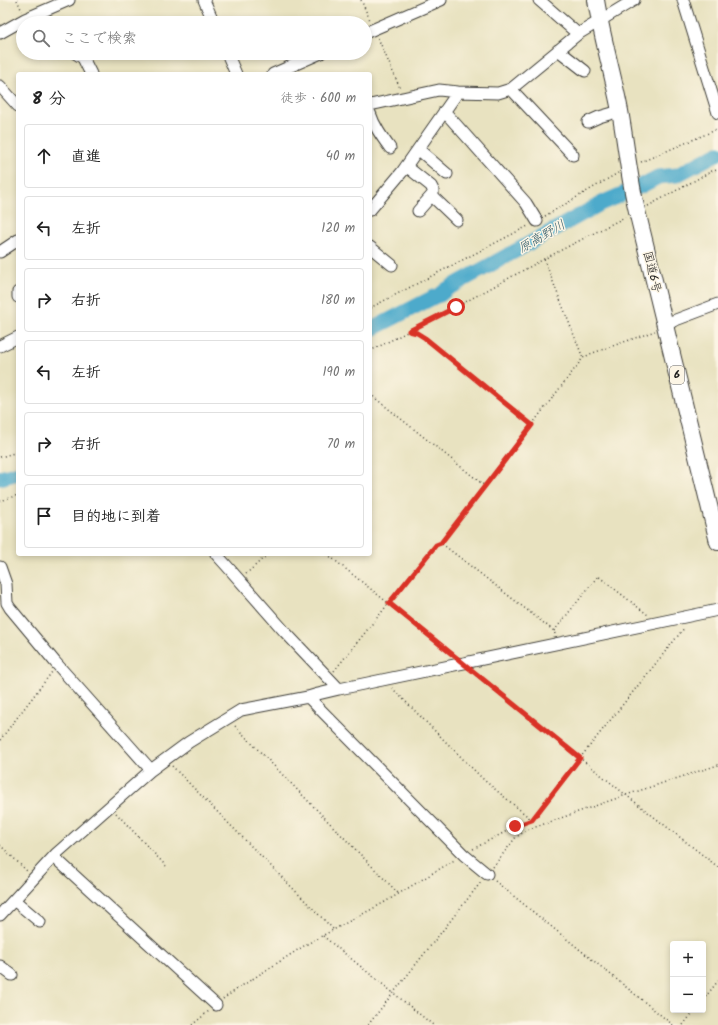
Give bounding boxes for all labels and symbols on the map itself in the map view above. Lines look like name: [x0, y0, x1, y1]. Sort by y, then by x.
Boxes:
water label: 原高野川: [514, 215, 570, 259]
street label: 国道6号: [638, 249, 666, 295]
route start: [447, 298, 465, 316]
road number: 6: [670, 366, 684, 384]
route end: [506, 817, 524, 835]

